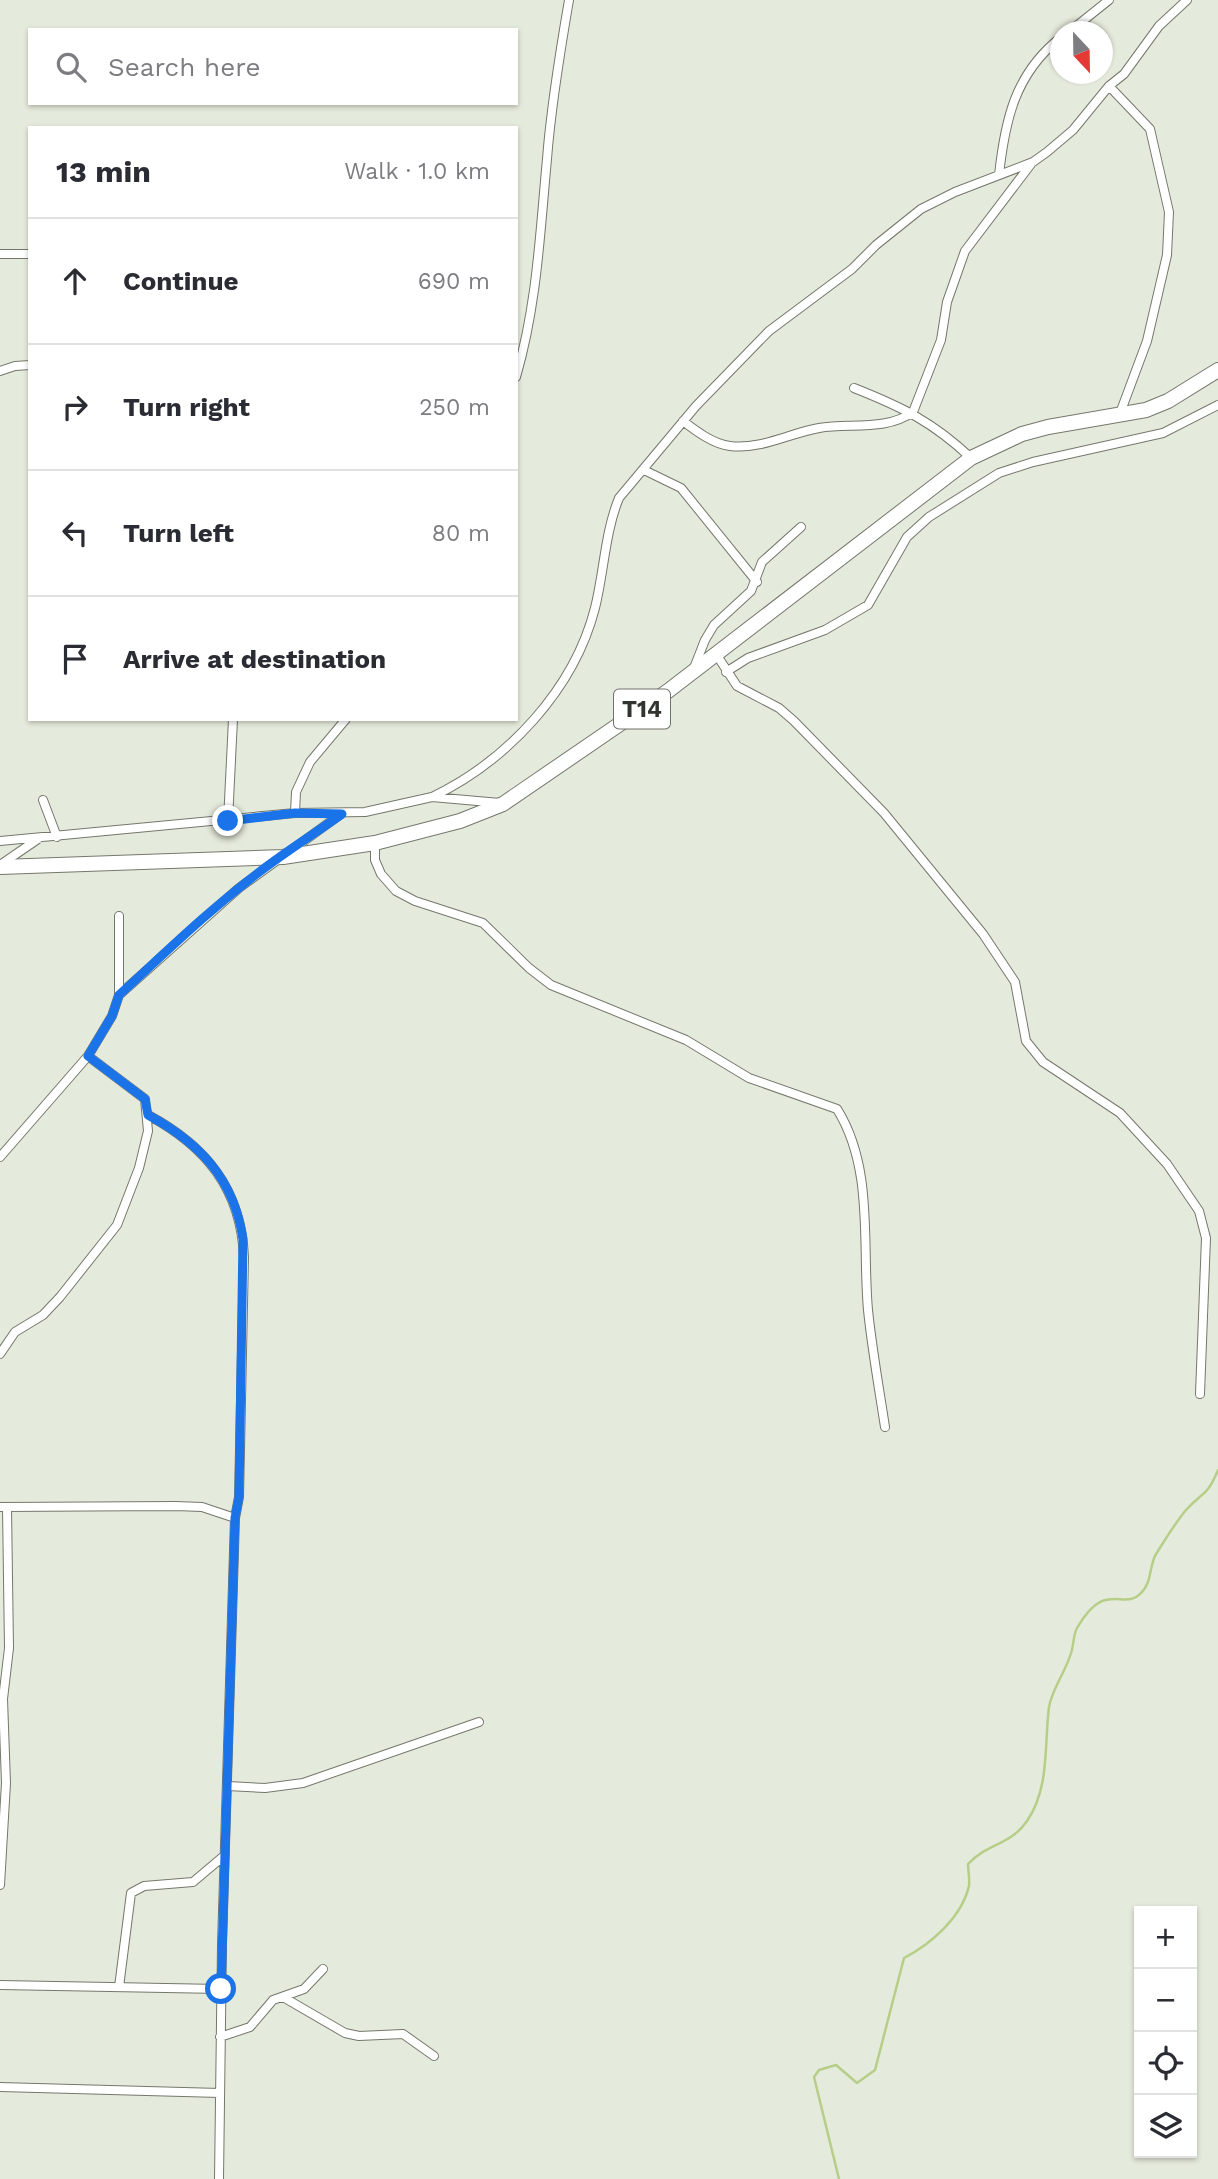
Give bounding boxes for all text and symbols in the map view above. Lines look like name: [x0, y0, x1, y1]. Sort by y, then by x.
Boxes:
north arrow: [1050, 21, 1113, 84]
search box: [28, 28, 518, 105]
icon: search: [52, 48, 90, 86]
text: Search here: [108, 52, 260, 82]
text: 13 min: [56, 154, 151, 189]
text: Walk · 1.0 km: [344, 158, 490, 185]
icon: ahead: [56, 262, 94, 300]
text: Continue: [123, 266, 239, 296]
text: 690 m: [418, 268, 490, 295]
icon: right: [56, 388, 94, 426]
text: Turn right: [123, 392, 250, 422]
text: 250 m: [419, 394, 490, 421]
icon: left: [56, 514, 94, 552]
text: Turn left: [123, 518, 234, 548]
text: 80 m: [432, 520, 490, 547]
icon: arrive: [56, 640, 94, 678]
text: Arrive at destination: [123, 644, 386, 674]
road number: T14: [614, 690, 670, 729]
route end: [212, 805, 243, 836]
map controls: [1134, 1906, 1197, 2158]
button: +: [1134, 1906, 1197, 1969]
button: −: [1134, 1969, 1197, 2032]
route start: [205, 1973, 236, 2004]
button: locate: [1134, 2032, 1197, 2095]
button: layers: [1134, 2095, 1197, 2158]

